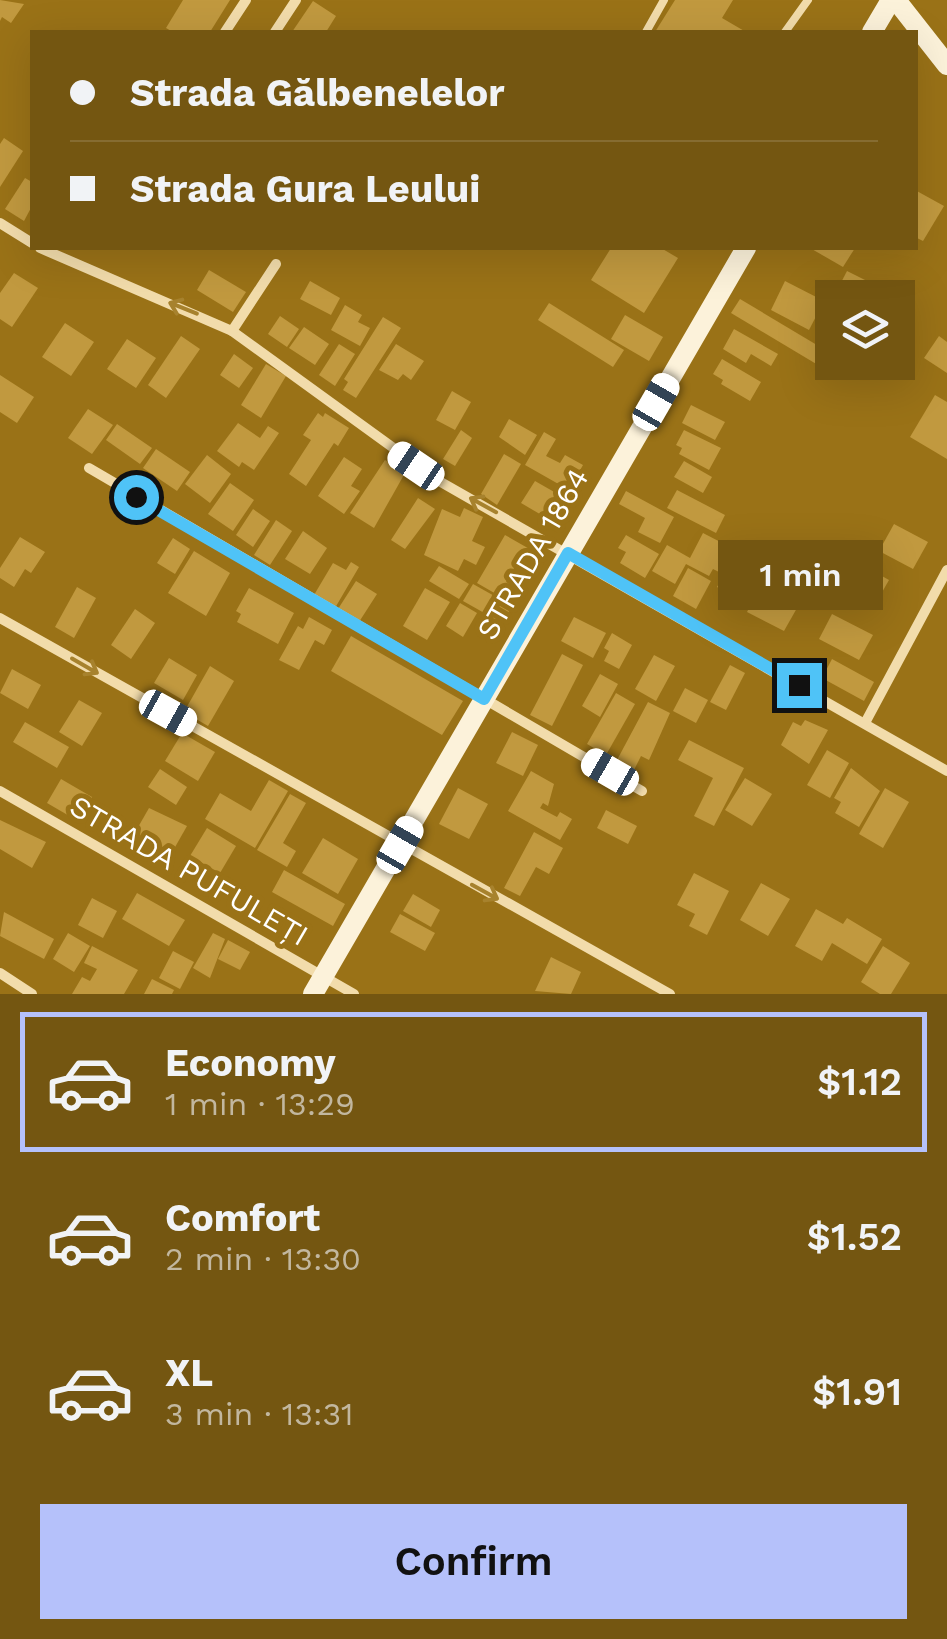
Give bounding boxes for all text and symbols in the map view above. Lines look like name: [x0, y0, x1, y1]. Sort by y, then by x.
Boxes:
text: Strada Gălbenelelor: [130, 71, 505, 115]
text: Strada Gura Leului: [130, 167, 480, 211]
map controls: [815, 280, 915, 380]
button: layers: [815, 280, 915, 380]
one-way arrow: [168, 298, 199, 316]
car: [628, 369, 684, 435]
car: [383, 437, 449, 495]
street label: STRADA 1864: [469, 462, 596, 646]
route start: [114, 475, 159, 520]
one-way arrow: [469, 495, 498, 515]
callout: 1 min: [716, 540, 882, 610]
text: 1 min: [759, 556, 842, 594]
one-way arrow: [70, 657, 99, 677]
route end: [777, 663, 822, 708]
car: [134, 685, 202, 741]
car: [577, 744, 643, 800]
street label: STRADA PUFULEȚI: [64, 788, 315, 953]
car: [372, 812, 428, 878]
one-way arrow: [470, 883, 500, 903]
icon: car: [45, 1037, 135, 1127]
text: Economy: [165, 1041, 336, 1085]
text: $1.12: [817, 1060, 902, 1104]
text: 1 min · 13:29: [165, 1085, 355, 1123]
icon: car: [45, 1192, 135, 1282]
text: Comfort: [165, 1196, 320, 1240]
text: $1.52: [807, 1215, 902, 1259]
text: 2 min · 13:30: [165, 1240, 361, 1278]
icon: car: [45, 1347, 135, 1437]
text: XL: [165, 1351, 213, 1395]
text: $1.91: [812, 1370, 902, 1414]
text: 3 min · 13:31: [165, 1395, 354, 1433]
button: Confirm: [40, 1504, 907, 1619]

